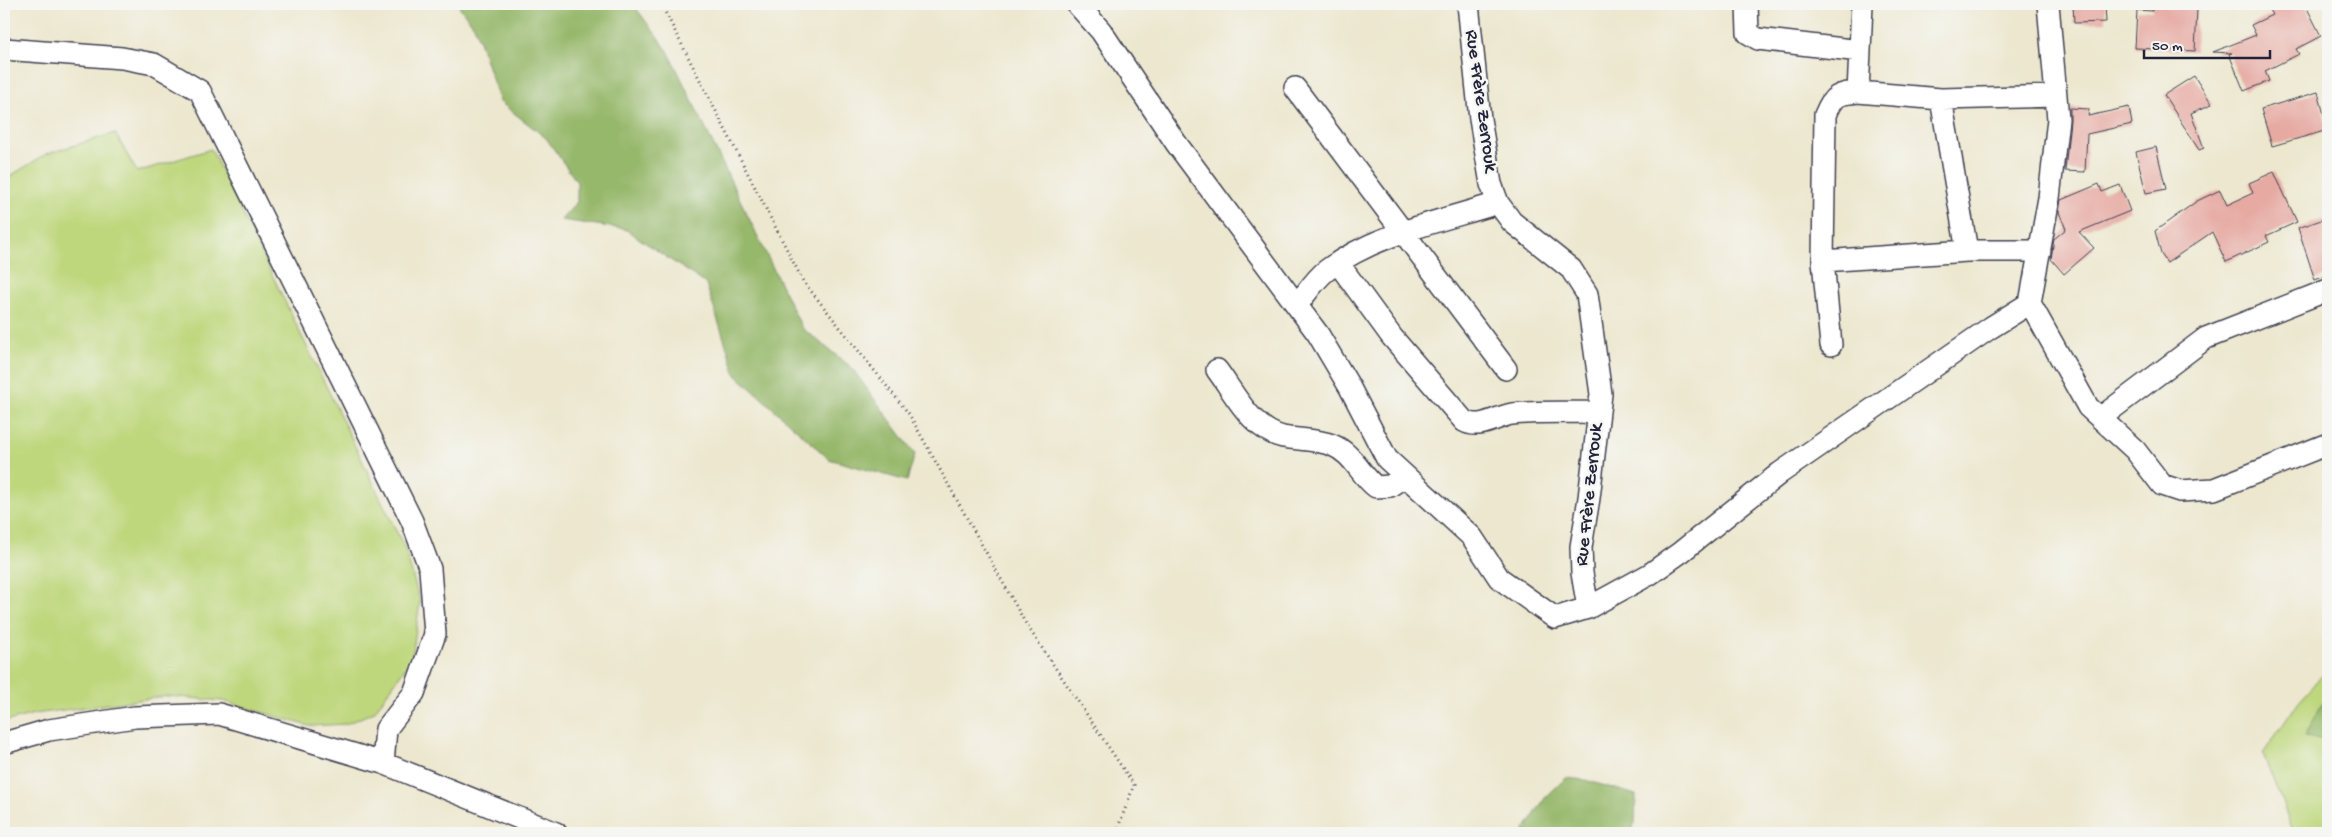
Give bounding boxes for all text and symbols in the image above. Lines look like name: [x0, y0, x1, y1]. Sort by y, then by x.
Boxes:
street label: Rue Frère Zerrouk: [1459, 28, 1502, 175]
scale bar: [2144, 28, 2271, 60]
text: 50 m: [2152, 38, 2183, 56]
street label: Rue Frère Zerrouk: [1571, 421, 1609, 567]

